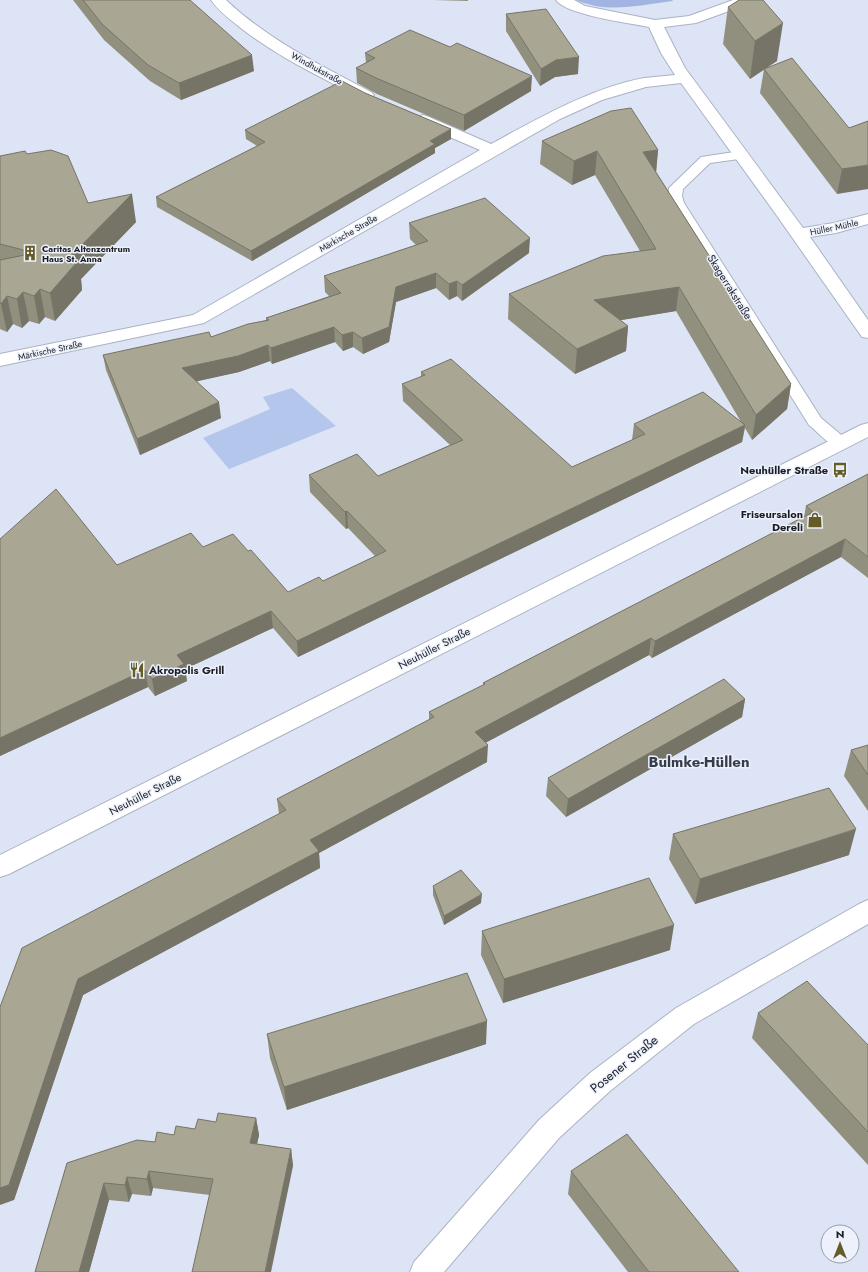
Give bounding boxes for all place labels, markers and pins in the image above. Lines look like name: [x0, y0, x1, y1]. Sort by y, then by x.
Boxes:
place label: Caritas Altenzentrum Haus St. Anna: [42, 242, 130, 265]
building icon: Caritas Altenzentrum Haus St. Anna: [21, 244, 39, 262]
bus stop icon: Neuhüller Straße: [831, 461, 849, 479]
place label: Neuhüller Straße: [740, 462, 828, 478]
place label: Friseursalon Dereli: [741, 506, 803, 535]
shop icon: Friseursalon Dereli: [806, 511, 824, 529]
restaurant icon: Akropolis Grill: [128, 661, 146, 679]
place label: Akropolis Grill: [148, 662, 224, 678]

